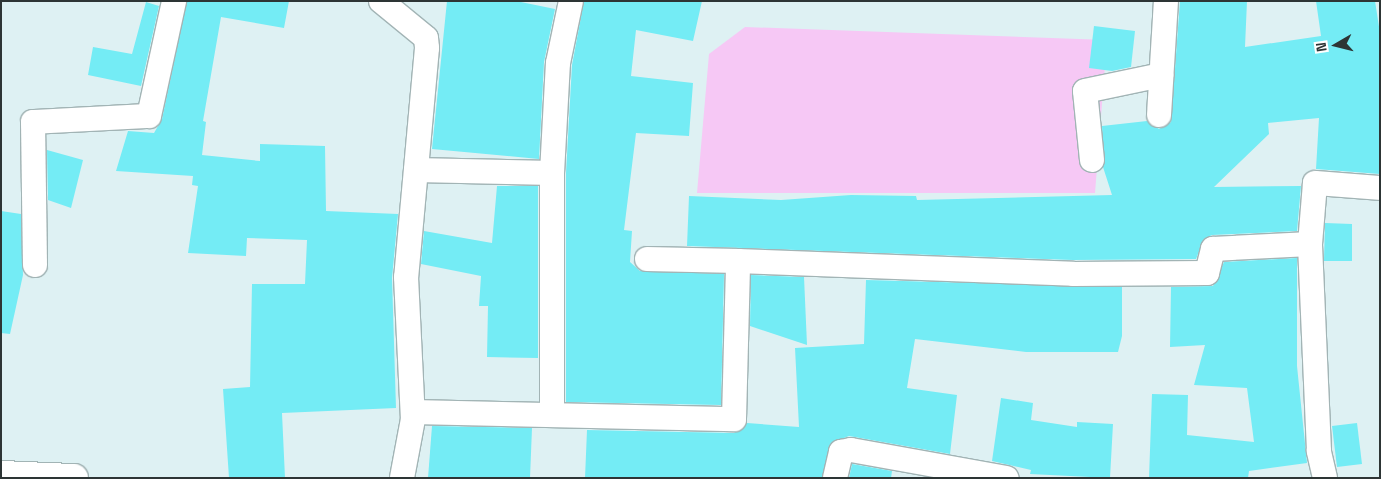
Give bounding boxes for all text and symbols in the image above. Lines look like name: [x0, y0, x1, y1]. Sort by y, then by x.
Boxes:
north arrow: [1311, 20, 1361, 70]
text: N: [1312, 41, 1331, 53]

